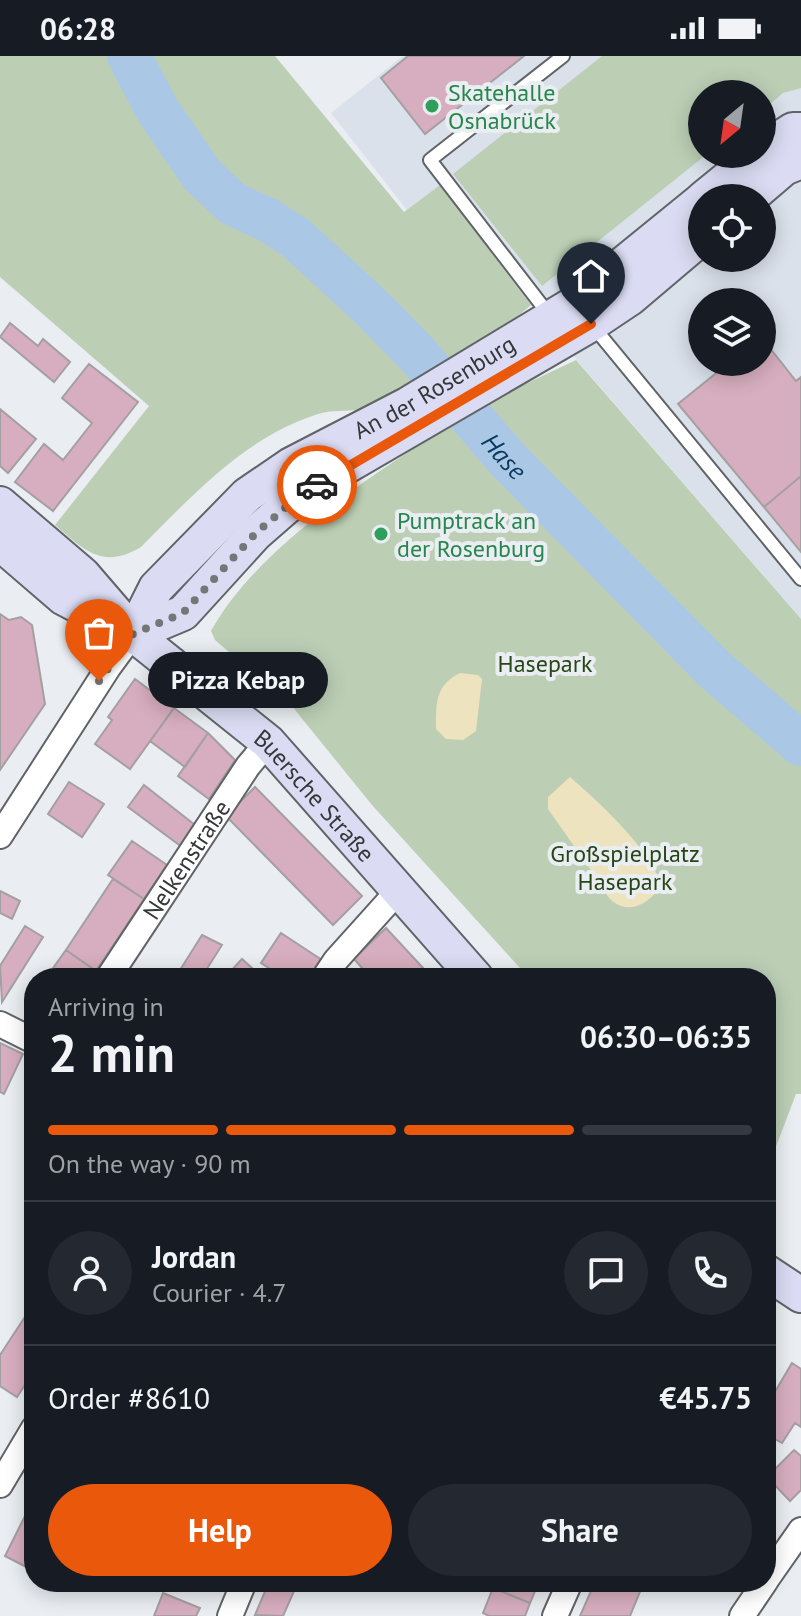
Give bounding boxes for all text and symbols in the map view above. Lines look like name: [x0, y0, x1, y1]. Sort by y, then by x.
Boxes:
text: 06:28: [40, 9, 116, 48]
place label: Skatehalle Osnabrück: [448, 77, 556, 136]
north arrow: [688, 80, 776, 168]
map controls: [688, 80, 776, 376]
marker: Skatehalle Osnabrück: [423, 97, 441, 115]
button: locate: [688, 184, 776, 272]
pin: [557, 242, 625, 324]
icon: home: [569, 254, 613, 298]
button: layers: [688, 288, 776, 376]
street label: An der Rosenburg: [348, 328, 521, 446]
water label: Hase: [475, 425, 534, 486]
courier: [277, 445, 357, 525]
icon: car: [295, 463, 339, 507]
place label: Pumptrack an der Rosenburg: [397, 505, 545, 564]
marker: Pumptrack an der Rosenburg: [372, 525, 390, 543]
pin: [65, 599, 133, 681]
icon: bag: [77, 611, 121, 655]
park label: Hasepark: [498, 648, 593, 679]
callout: Pizza Kebap: [147, 653, 327, 709]
text: Pizza Kebap: [171, 663, 305, 696]
street label: Buersche Straße: [248, 722, 382, 868]
street label: Nelkenstraße: [136, 794, 237, 925]
park label: Großspielplatz Hasepark: [550, 838, 700, 897]
text: Arriving in: [48, 990, 164, 1023]
text: 06:30–06:35: [580, 1017, 752, 1056]
text: 2 min: [48, 1019, 175, 1086]
text: On the way · 90 m: [48, 1147, 251, 1180]
button: person: [48, 1231, 132, 1315]
button: chat: [564, 1231, 648, 1315]
button: phone: [668, 1231, 752, 1315]
text: Jordan: [152, 1237, 236, 1276]
text: Courier · 4.7: [152, 1276, 286, 1309]
text: Order #8610: [48, 1378, 210, 1417]
text: €45.75: [660, 1378, 752, 1417]
button: Help: [48, 1484, 392, 1576]
button: Share: [408, 1484, 752, 1576]

